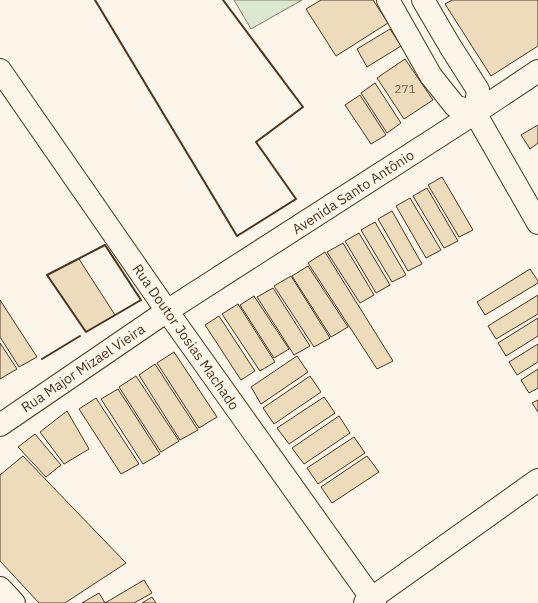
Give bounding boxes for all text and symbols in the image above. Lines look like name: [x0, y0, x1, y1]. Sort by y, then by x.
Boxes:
house number: 271: [394, 81, 416, 96]
street label: Avenida Santo Antônio: [289, 146, 418, 238]
street label: Rua Doutor Josias Machado: [129, 260, 243, 414]
street label: Rua Major Mizael Vieira: [18, 320, 149, 416]

